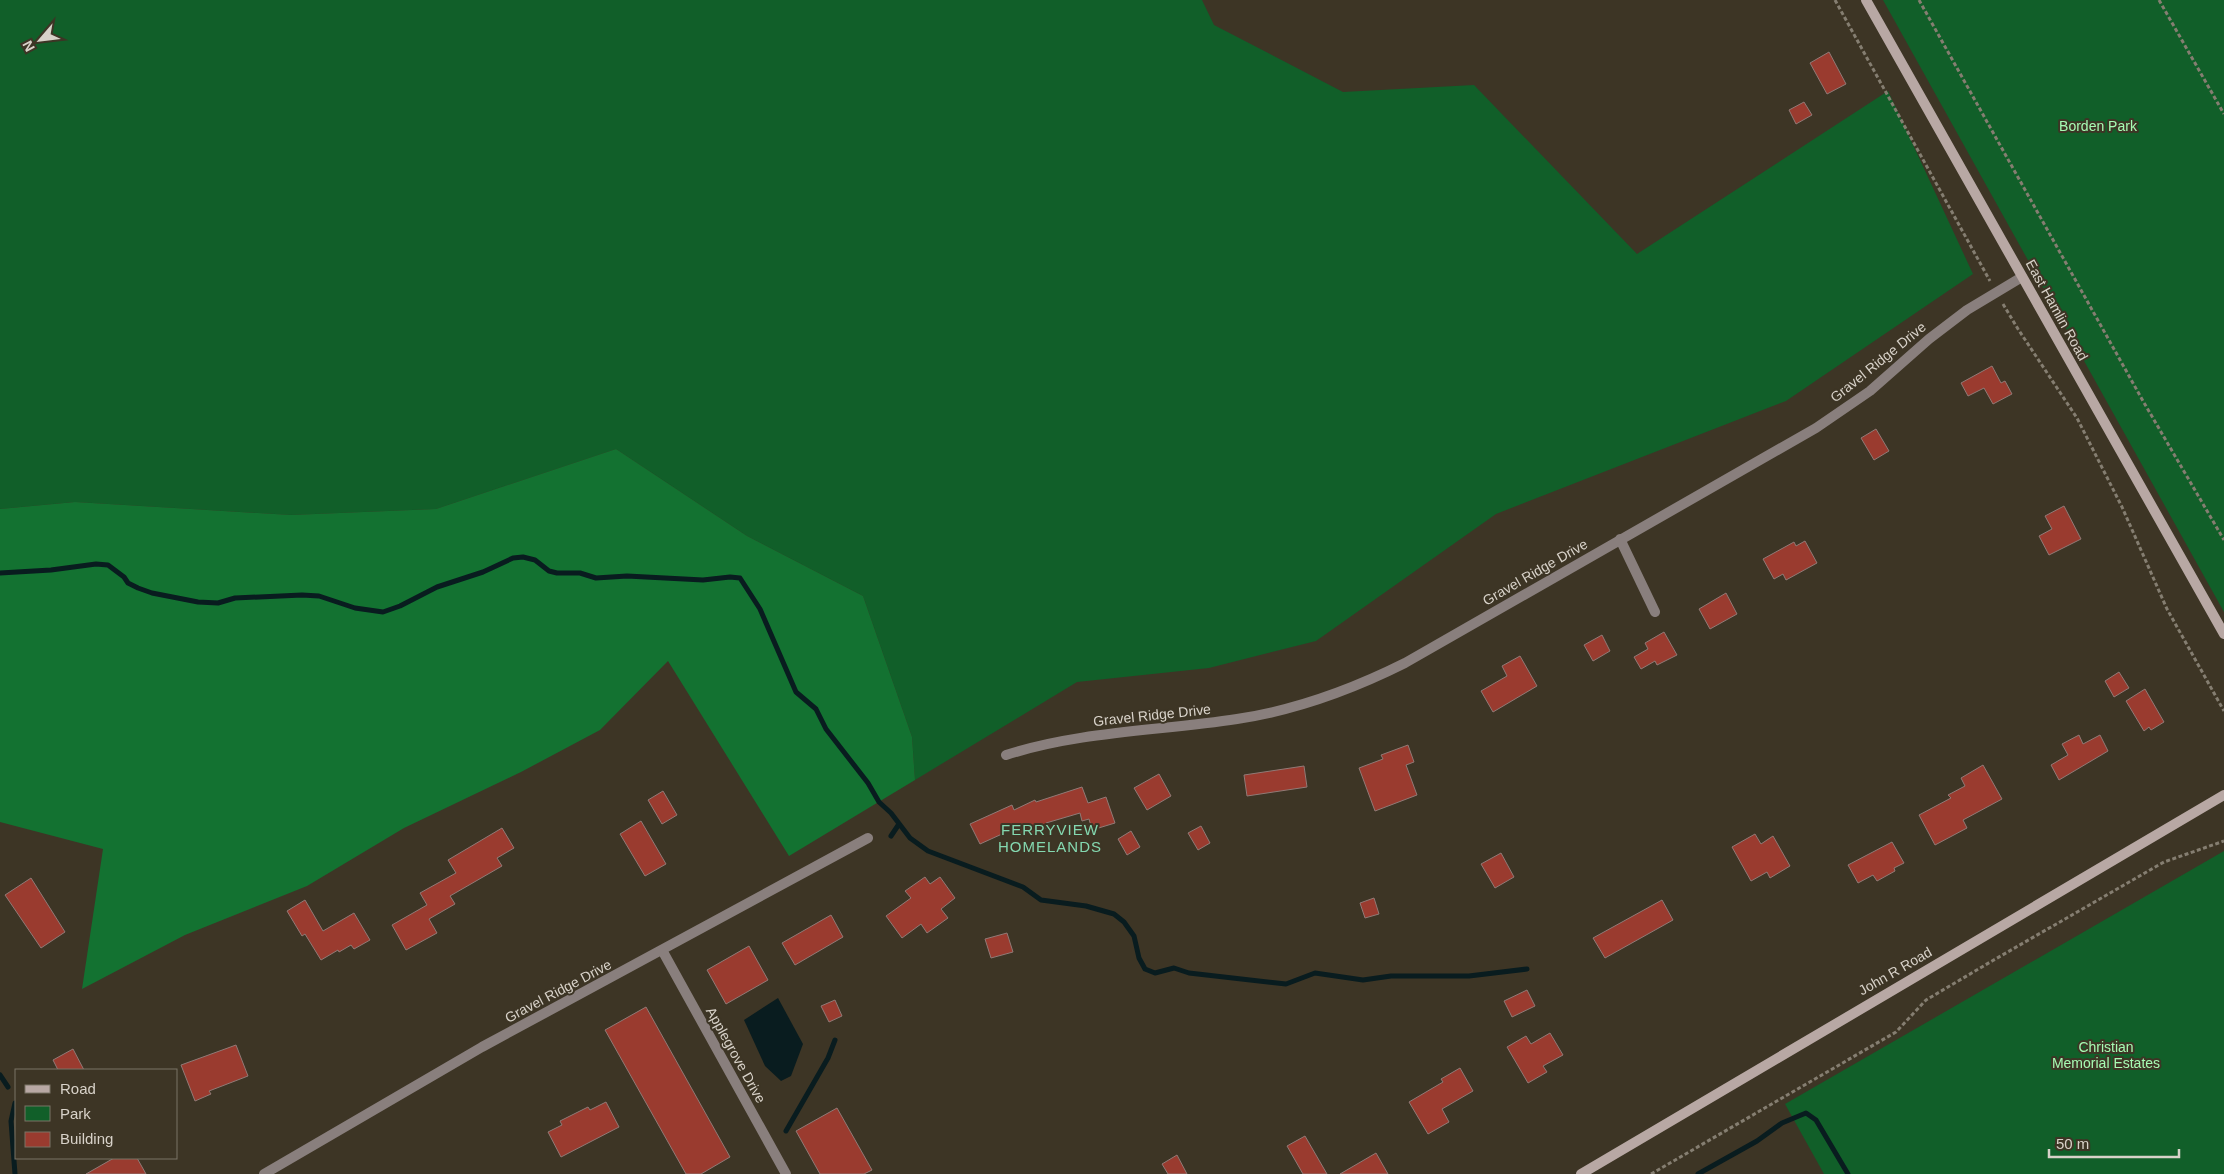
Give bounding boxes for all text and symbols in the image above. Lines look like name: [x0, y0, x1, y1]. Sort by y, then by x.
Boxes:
north arrow: [15, 15, 65, 65]
text: N: [19, 38, 38, 54]
park label: Borden Park: [2059, 118, 2138, 134]
street label: East Hamlin Road: [2023, 257, 2091, 363]
street label: Gravel Ridge Drive: [1827, 318, 1929, 405]
street label: Gravel Ridge Drive: [1480, 535, 1590, 608]
street label: Gravel Ridge Drive: [1092, 701, 1212, 729]
district label: FERRYVIEW HOMELANDS: [998, 821, 1102, 855]
street label: John R Road: [1856, 944, 1934, 998]
street label: Gravel Ridge Drive: [502, 956, 614, 1026]
street label: Applegrove Drive: [703, 1004, 769, 1106]
park label: Christian Memorial Estates: [2052, 1039, 2160, 1071]
legend: [15, 1069, 178, 1159]
text: Road: [60, 1080, 96, 1097]
text: Park: [60, 1105, 91, 1122]
scale bar: [2049, 1126, 2179, 1158]
text: Building: [60, 1130, 113, 1147]
text: 50 m: [2056, 1135, 2089, 1152]

